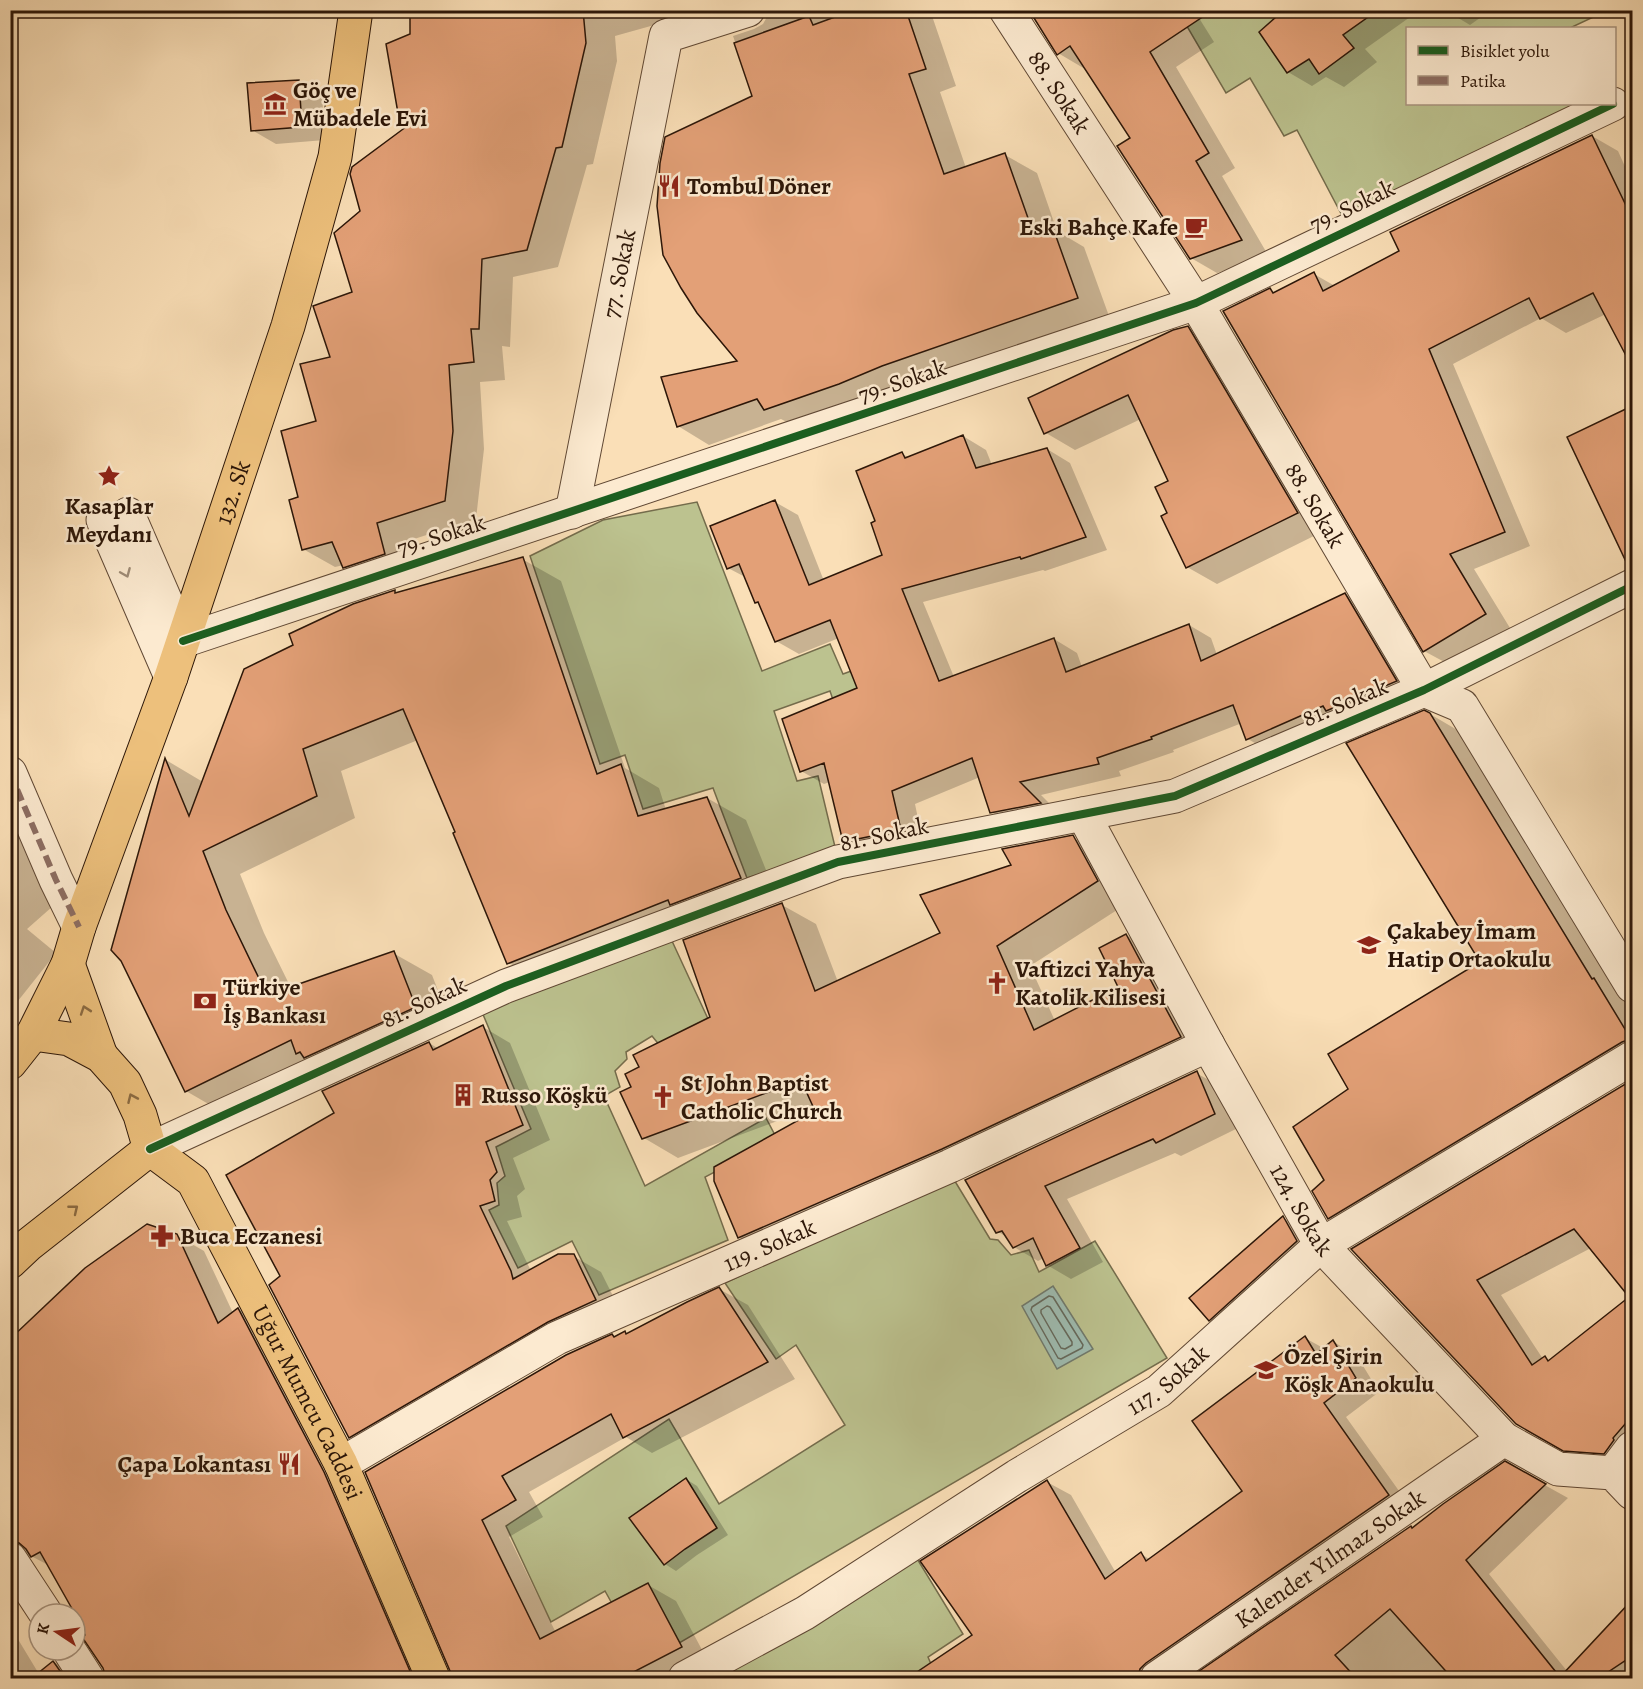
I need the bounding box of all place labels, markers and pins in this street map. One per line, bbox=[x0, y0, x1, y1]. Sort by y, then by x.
place label: Göç ve Mübadele Evi bbox=[293, 74, 427, 134]
museum icon: Göç ve Mübadele Evi bbox=[262, 91, 288, 117]
place label: Tombul Döner bbox=[687, 170, 831, 202]
restaurant icon: Tombul Döner bbox=[656, 173, 682, 199]
place label: Eski Bahçe Kafe bbox=[1019, 211, 1178, 243]
cafe icon: Eski Bahçe Kafe bbox=[1183, 214, 1209, 240]
place icon: Kasaplar Meydanı bbox=[96, 463, 122, 489]
place label: Kasaplar Meydanı bbox=[64, 490, 154, 550]
place label: Çakabey İmam Hatip Ortaokulu bbox=[1387, 915, 1552, 975]
school or university icon: Çakabey İmam Hatip Ortaokulu bbox=[1356, 932, 1382, 958]
place label: Vaftizci Yahya Katolik Kilisesi bbox=[1014, 953, 1166, 1013]
church icon: Vaftizci Yahya Katolik Kilisesi bbox=[984, 970, 1010, 996]
place label: Türkiye İş Bankası bbox=[223, 971, 326, 1031]
bank icon: Türkiye İş Bankası bbox=[192, 988, 218, 1014]
place label: St John Baptist Catholic Church bbox=[681, 1067, 843, 1127]
place label: Russo Köşkü bbox=[481, 1079, 608, 1111]
building icon: Russo Köşkü bbox=[450, 1082, 476, 1108]
church icon: St John Baptist Catholic Church bbox=[650, 1084, 676, 1110]
place label: Buca Eczanesi bbox=[180, 1220, 322, 1252]
pharmacy icon: Buca Eczanesi bbox=[149, 1223, 175, 1249]
place label: Özel Şirin Köşk Anaokulu bbox=[1284, 1340, 1435, 1400]
school or university icon: Özel Şirin Köşk Anaokulu bbox=[1253, 1357, 1279, 1383]
place label: Çapa Lokantası bbox=[117, 1448, 271, 1480]
restaurant icon: Çapa Lokantası bbox=[276, 1451, 302, 1477]

